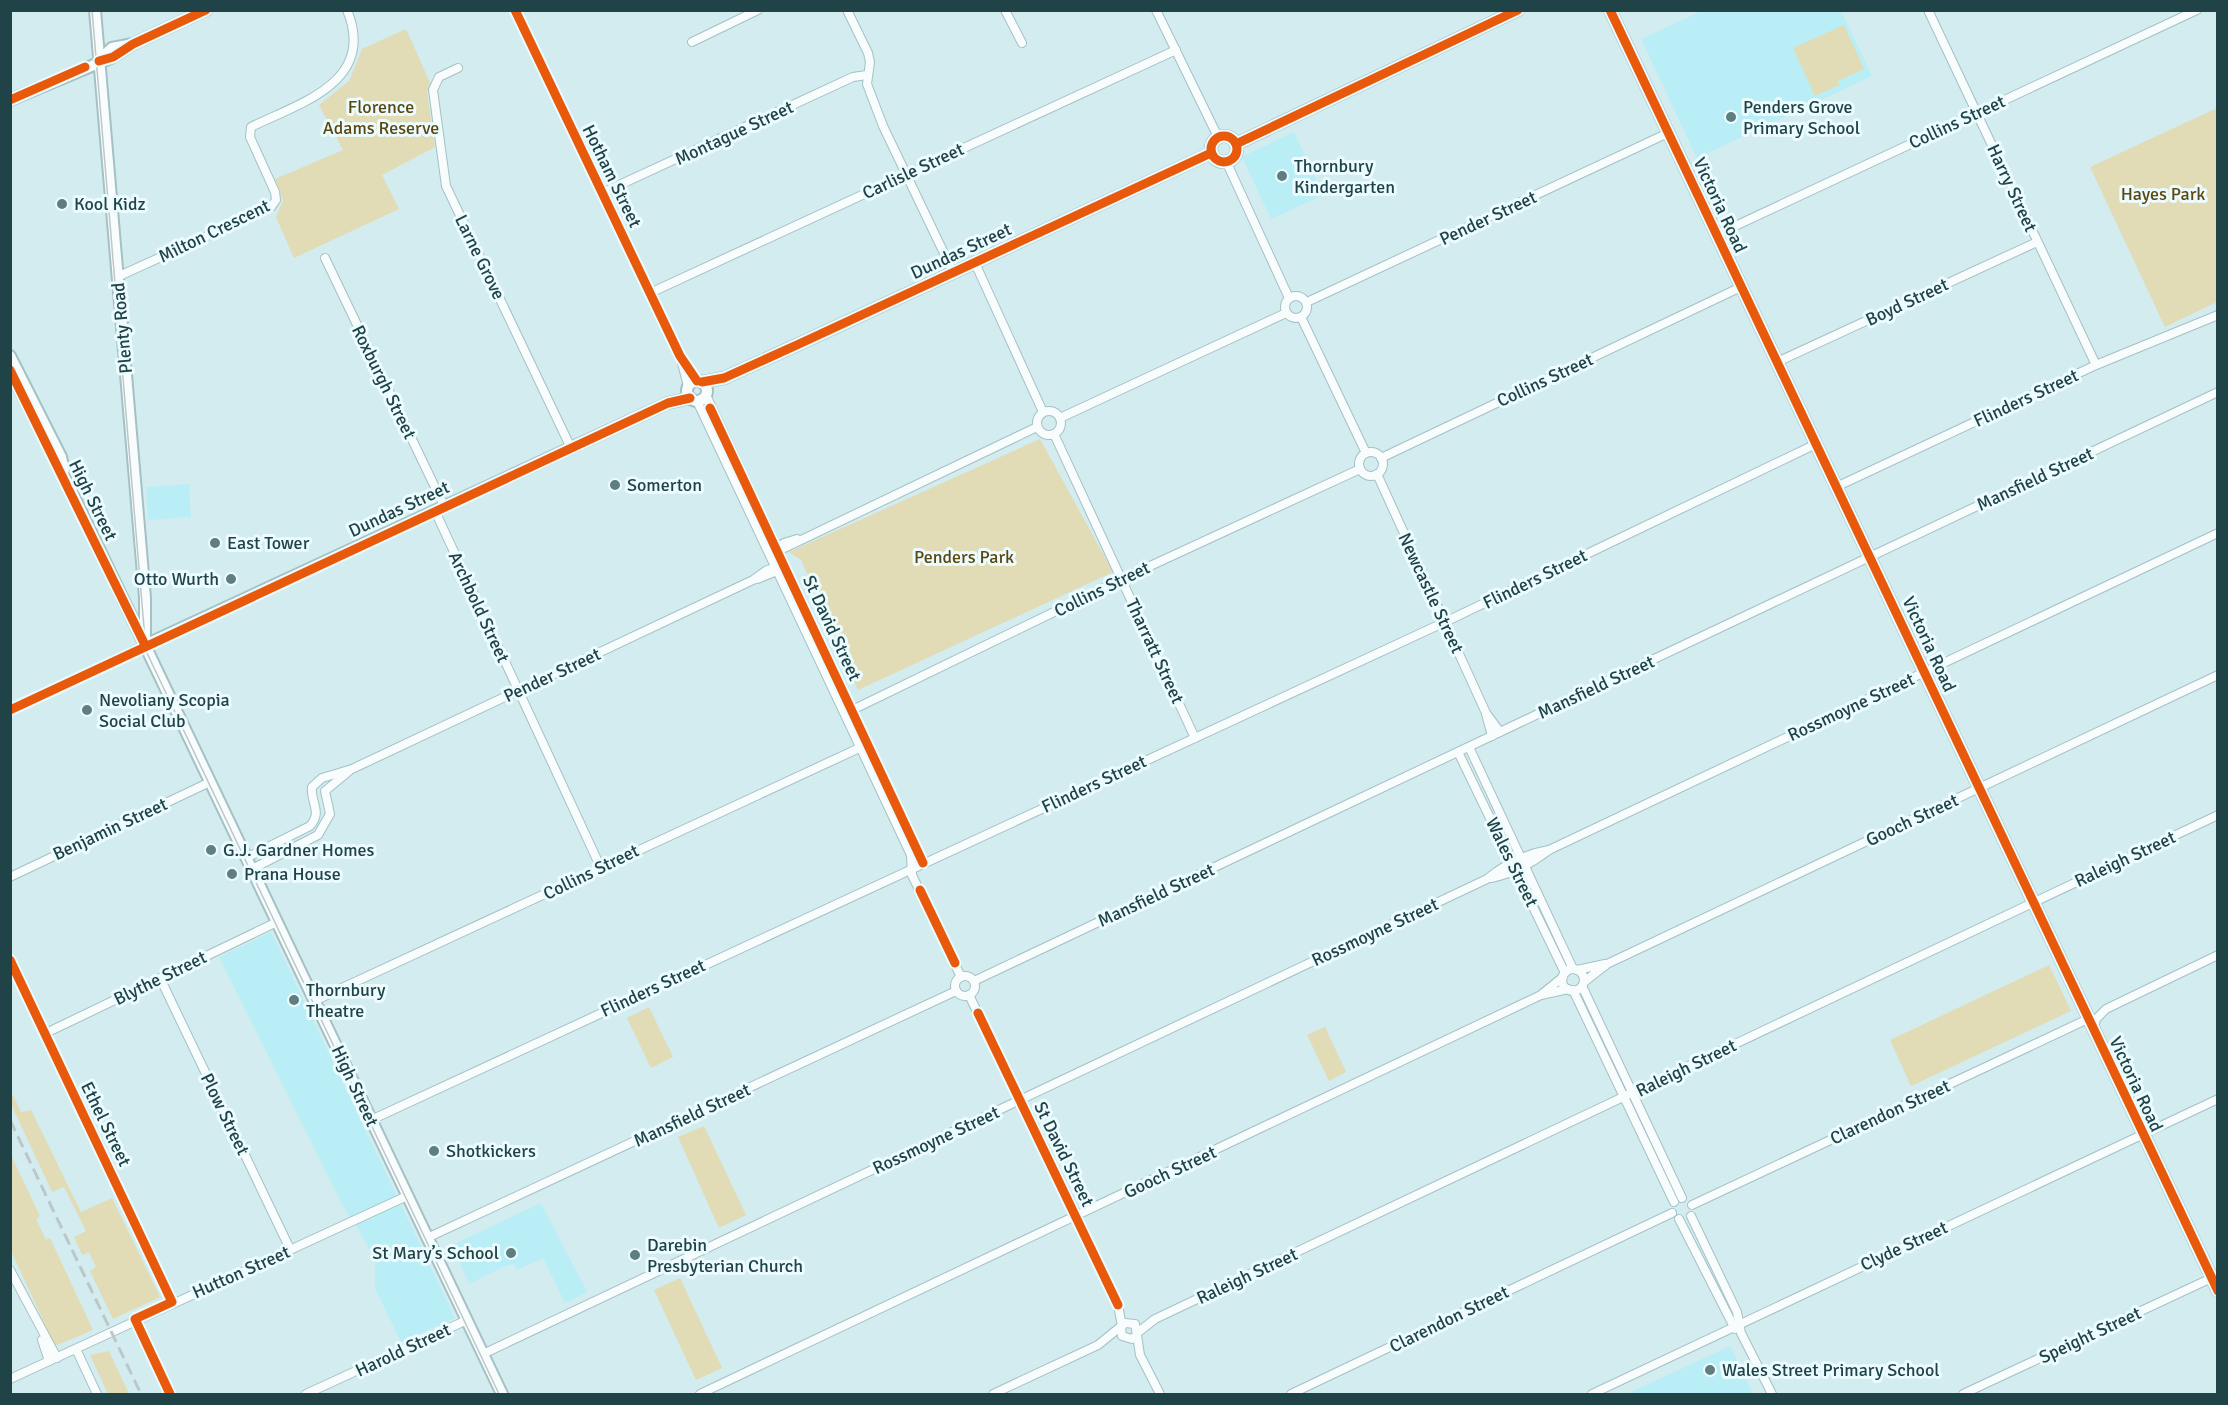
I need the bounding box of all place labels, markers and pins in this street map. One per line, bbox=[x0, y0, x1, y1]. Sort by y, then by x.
place label: Penders Grove Primary School bbox=[1743, 96, 1860, 139]
marker: Penders Grove Primary School bbox=[1724, 110, 1738, 124]
place label: Thornbury Kindergarten bbox=[1294, 155, 1395, 198]
marker: Thornbury Kindergarten bbox=[1275, 169, 1289, 183]
place label: Kool Kidz bbox=[74, 193, 146, 215]
marker: Kool Kidz bbox=[55, 197, 69, 211]
place label: Somerton bbox=[627, 474, 702, 496]
marker: Somerton bbox=[608, 478, 622, 492]
place label: East Tower bbox=[227, 532, 310, 554]
marker: East Tower bbox=[208, 536, 222, 550]
place label: Otto Wurth bbox=[134, 568, 219, 590]
marker: Otto Wurth bbox=[224, 572, 238, 586]
place label: Nevoliany Scopia Social Club bbox=[99, 689, 230, 732]
marker: Nevoliany Scopia Social Club bbox=[80, 703, 94, 717]
place label: G.J. Gardner Homes bbox=[223, 839, 375, 861]
marker: G.J. Gardner Homes bbox=[204, 843, 218, 857]
place label: Prana House bbox=[244, 863, 341, 885]
marker: Prana House bbox=[225, 867, 239, 881]
place label: Thornbury Theatre bbox=[306, 979, 386, 1022]
marker: Thornbury Theatre bbox=[287, 993, 301, 1007]
place label: Shotkickers bbox=[446, 1140, 536, 1162]
marker: Shotkickers bbox=[427, 1144, 441, 1158]
place label: Darebin Presbyterian Church bbox=[647, 1234, 803, 1277]
place label: St Mary’s School bbox=[372, 1242, 499, 1264]
marker: St Mary’s School bbox=[504, 1246, 518, 1260]
marker: Darebin Presbyterian Church bbox=[628, 1248, 642, 1262]
place label: Wales Street Primary School bbox=[1722, 1359, 1940, 1381]
marker: Wales Street Primary School bbox=[1703, 1363, 1717, 1377]

